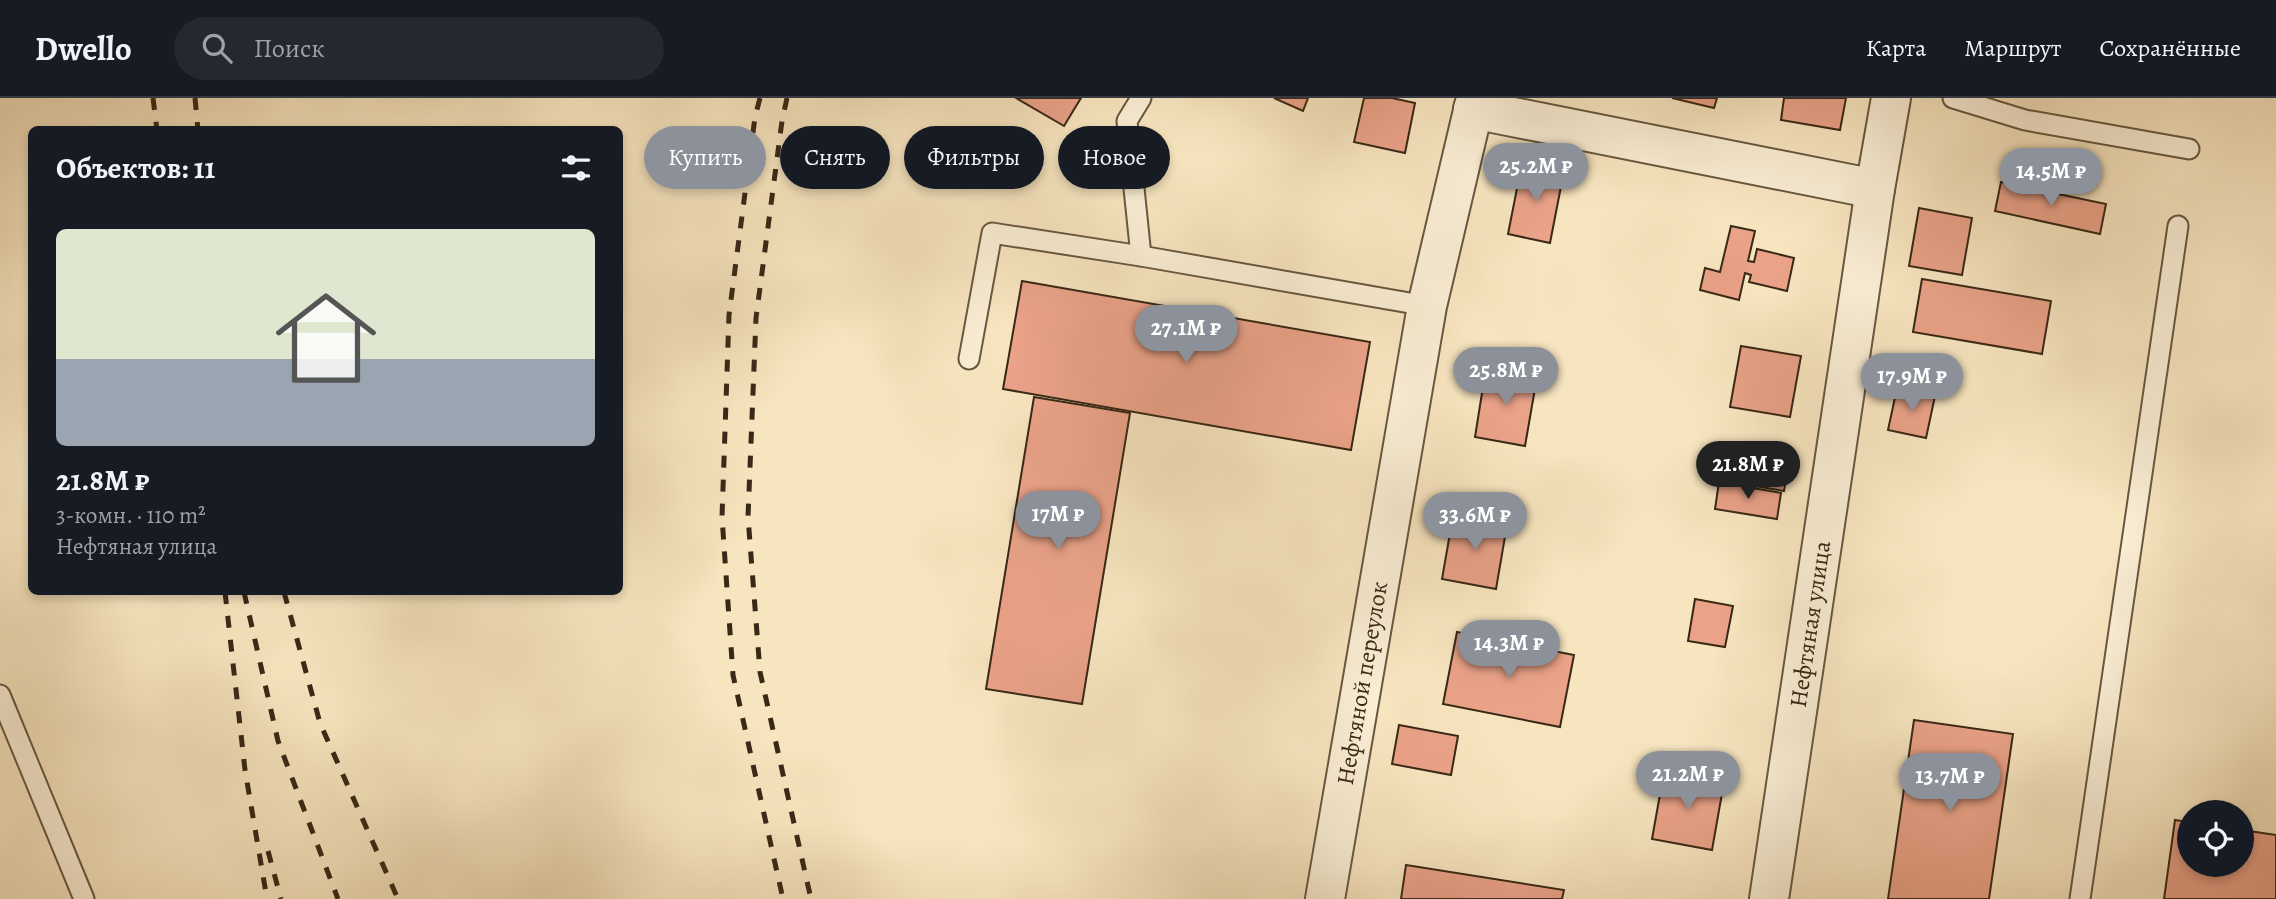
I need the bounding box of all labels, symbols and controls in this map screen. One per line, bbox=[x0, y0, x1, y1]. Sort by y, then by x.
search box bbox=[174, 17, 664, 80]
text: Dwello bbox=[35, 26, 132, 71]
icon: search bbox=[198, 29, 236, 67]
text: Поиск bbox=[254, 31, 325, 66]
text: Карта bbox=[1866, 32, 1926, 64]
text: Маршрут bbox=[1964, 32, 2062, 64]
text: Сохранённые bbox=[2100, 32, 2241, 64]
chip: Купить bbox=[644, 126, 766, 189]
chip: Снять bbox=[780, 126, 890, 189]
chip: Фильтры bbox=[904, 126, 1044, 189]
chip: Новое bbox=[1058, 126, 1170, 189]
pin: 25.2M ₽ bbox=[1471, 144, 1601, 203]
text: Объектов: 11 bbox=[56, 148, 215, 188]
pin: 14.5M ₽ bbox=[1986, 148, 2116, 208]
icon: filters bbox=[557, 149, 595, 187]
text: 25.2M ₽ bbox=[1499, 150, 1573, 181]
text: 14.5M ₽ bbox=[2016, 155, 2086, 186]
icon: home bbox=[263, 275, 389, 401]
pin: 27.1M ₽ bbox=[1121, 306, 1251, 365]
text: 27.1M ₽ bbox=[1151, 312, 1221, 343]
pin: 25.8M ₽ bbox=[1441, 348, 1571, 407]
text: 25.8M ₽ bbox=[1469, 354, 1543, 385]
pin: 17.9M ₽ bbox=[1847, 354, 1977, 413]
text: 17.9M ₽ bbox=[1877, 360, 1947, 391]
pin: 21.8M ₽ bbox=[1683, 442, 1813, 501]
text: 21.8M ₽ bbox=[1712, 448, 1784, 479]
text: 21.8M ₽ bbox=[56, 460, 150, 500]
pin: 17M ₽ bbox=[1009, 491, 1107, 551]
pin: 33.6M ₽ bbox=[1410, 492, 1540, 552]
text: 17M ₽ bbox=[1031, 498, 1085, 529]
text: 33.6M ₽ bbox=[1439, 499, 1511, 530]
text: 3-комн. · 110 m² bbox=[56, 500, 206, 531]
text: Нефтяная улица bbox=[56, 531, 217, 562]
street label: Нефтяная улица bbox=[1782, 539, 1838, 710]
street label: Нефтяной переулок bbox=[1329, 579, 1395, 787]
pin: 14.3M ₽ bbox=[1444, 620, 1574, 680]
text: 14.3M ₽ bbox=[1474, 627, 1544, 658]
pin: 21.2M ₽ bbox=[1623, 752, 1753, 811]
pin: 13.7M ₽ bbox=[1885, 754, 2015, 813]
text: 21.2M ₽ bbox=[1652, 758, 1724, 789]
text: 13.7M ₽ bbox=[1915, 760, 1985, 791]
map controls bbox=[2177, 800, 2254, 877]
button: locate bbox=[2177, 800, 2254, 877]

